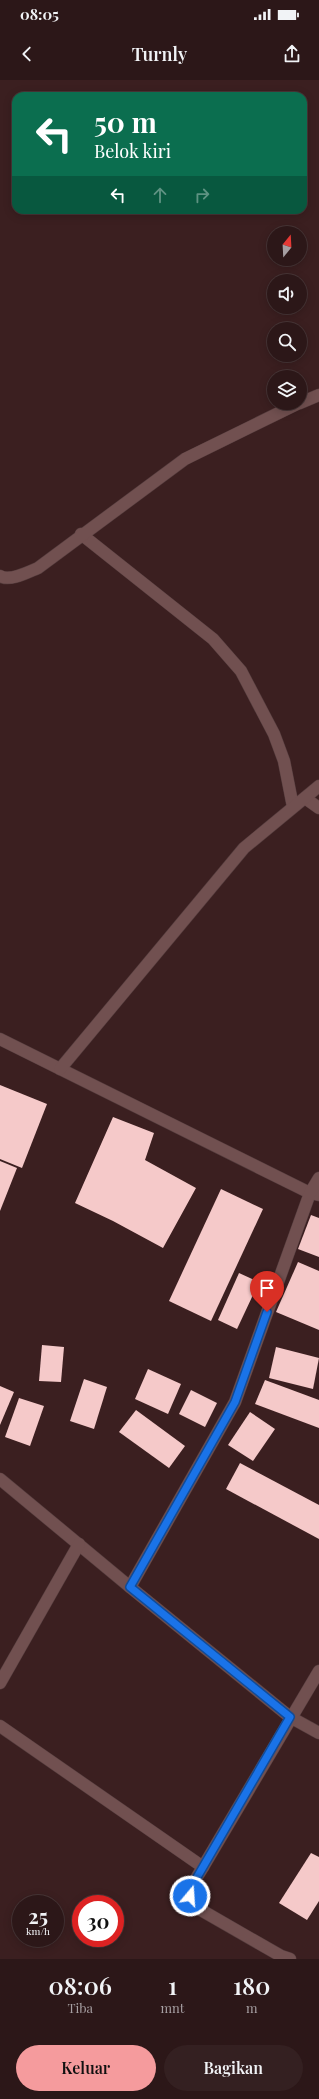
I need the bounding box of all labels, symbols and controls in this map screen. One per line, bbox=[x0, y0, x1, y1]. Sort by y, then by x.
text: 08:05 bbox=[20, 4, 59, 24]
text: Turnly bbox=[132, 42, 187, 66]
icon: back bbox=[16, 43, 38, 65]
icon: share bbox=[281, 43, 303, 65]
text: 50 m bbox=[94, 103, 157, 140]
icon: left bbox=[28, 108, 80, 160]
text: Belok kiri bbox=[94, 139, 171, 163]
icon: left bbox=[107, 184, 129, 206]
icon: ahead bbox=[149, 184, 171, 206]
icon: right bbox=[191, 184, 213, 206]
north arrow bbox=[267, 226, 307, 266]
map controls bbox=[267, 226, 307, 410]
button: sound bbox=[267, 274, 307, 314]
button: search bbox=[267, 322, 307, 362]
button: layers bbox=[267, 370, 307, 410]
pin bbox=[250, 1271, 284, 1312]
icon: arrive bbox=[256, 1277, 278, 1299]
position arrow bbox=[169, 1875, 211, 1917]
speed limit sign: 30 bbox=[72, 1895, 124, 1947]
text: 25 bbox=[28, 1902, 48, 1929]
text: km/h bbox=[26, 1924, 50, 1938]
text: 08:06 bbox=[49, 1969, 112, 2001]
text: 1 bbox=[168, 1969, 177, 2001]
text: 180 bbox=[233, 1969, 270, 2001]
text: Tiba bbox=[67, 1999, 93, 2016]
text: mnt bbox=[160, 1999, 184, 2016]
text: m bbox=[246, 1999, 257, 2016]
button: Keluar bbox=[16, 2045, 156, 2091]
button: Bagikan bbox=[164, 2045, 303, 2091]

